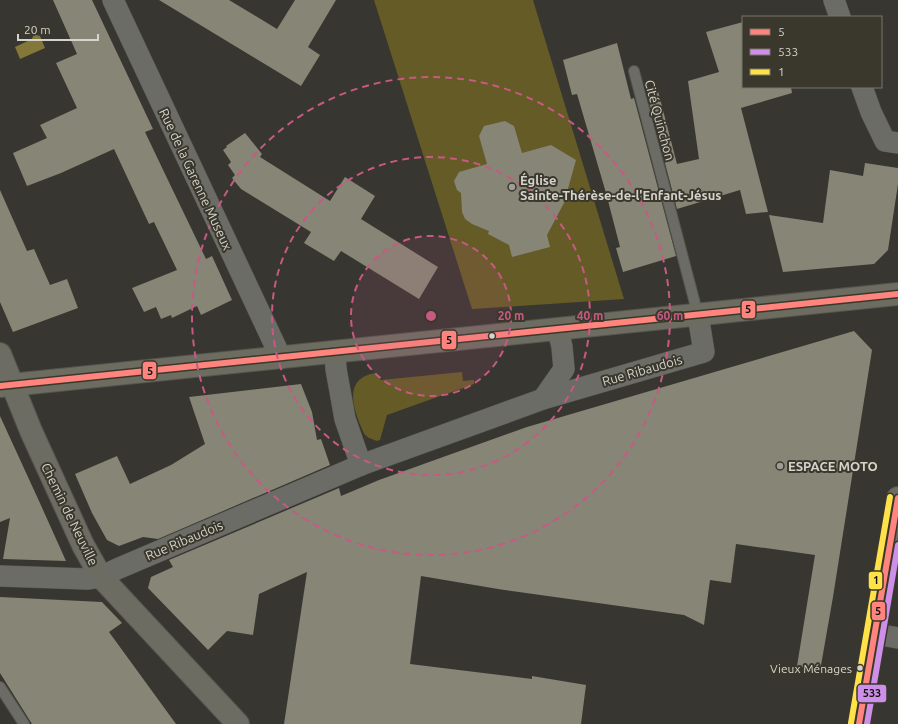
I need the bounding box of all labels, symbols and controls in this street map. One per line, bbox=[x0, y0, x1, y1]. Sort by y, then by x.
scale bar bbox=[18, 16, 98, 42]
legend bbox=[742, 16, 882, 88]
text: 20 m bbox=[24, 23, 51, 36]
text: 5 bbox=[778, 25, 785, 38]
text: 533 bbox=[778, 45, 798, 58]
text: 1 bbox=[778, 65, 785, 78]
street label: Cité Quinchon bbox=[642, 78, 677, 162]
street label: Rue de la Garenne Museux bbox=[157, 106, 235, 252]
place label: Église Sainte-Thérèse-de-l'Enfant-Jésus bbox=[520, 172, 721, 202]
marker: Église Sainte-Thérèse-de-l'Enfant-Jésus bbox=[507, 182, 517, 192]
line badge: 5 bbox=[741, 300, 756, 319]
text: 5 bbox=[745, 303, 751, 315]
centre of rings bbox=[424, 309, 438, 323]
text: 20 m bbox=[498, 309, 524, 322]
text: 40 m bbox=[577, 309, 603, 322]
text: 60 m bbox=[657, 309, 683, 322]
line badge: 5 bbox=[441, 330, 457, 350]
unlabelled marker bbox=[487, 331, 497, 341]
text: 5 bbox=[446, 334, 452, 346]
street label: Rue Ribaudois bbox=[600, 352, 684, 388]
line badge: 5 bbox=[142, 361, 157, 380]
text: 5 bbox=[147, 365, 153, 377]
place label: ESPACE MOTO bbox=[788, 459, 878, 473]
street label: Chemin de Neuville bbox=[39, 460, 101, 568]
marker: ESPACE MOTO bbox=[775, 461, 785, 471]
street label: Rue Ribaudois bbox=[143, 517, 225, 563]
line badge: 1 bbox=[868, 571, 883, 590]
text: 1 bbox=[873, 574, 879, 586]
line badge: 5 bbox=[871, 601, 886, 621]
text: 5 bbox=[875, 605, 881, 617]
place label: Vieux Ménages bbox=[770, 662, 852, 675]
marker: Vieux Ménages bbox=[855, 663, 865, 673]
line badge: 533 bbox=[857, 684, 887, 703]
text: 533 bbox=[863, 687, 881, 699]

